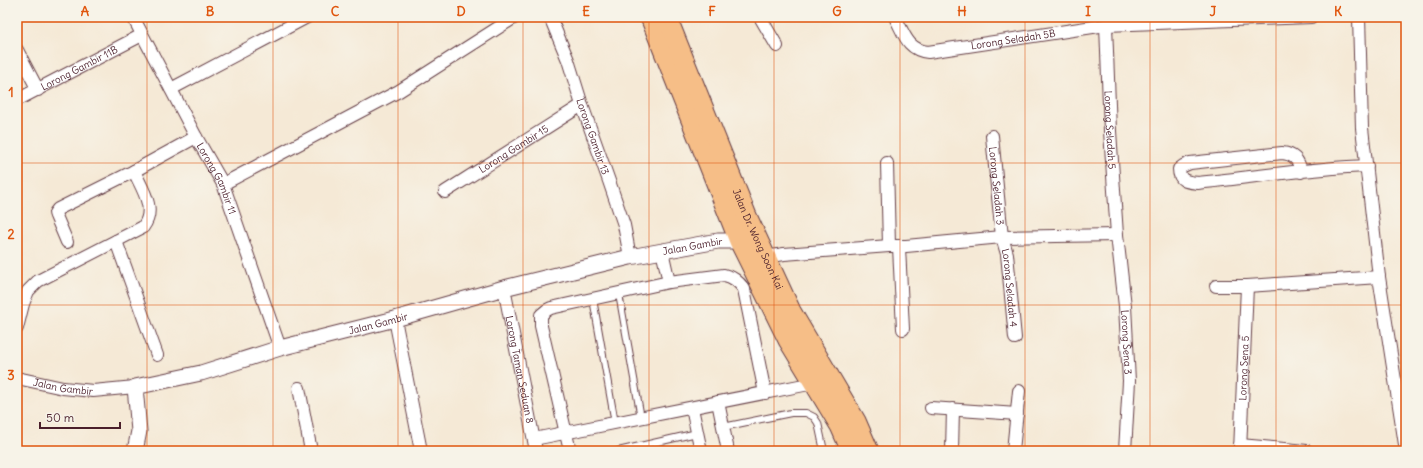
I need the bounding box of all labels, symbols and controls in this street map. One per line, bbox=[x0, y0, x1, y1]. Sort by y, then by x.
text: A bbox=[81, 3, 90, 20]
text: B bbox=[206, 3, 215, 20]
text: C bbox=[331, 3, 340, 20]
text: D bbox=[456, 3, 466, 20]
text: E bbox=[582, 3, 590, 20]
text: F bbox=[708, 3, 716, 20]
text: G bbox=[832, 3, 842, 20]
text: H bbox=[957, 3, 967, 20]
text: I bbox=[1085, 3, 1091, 20]
text: J bbox=[1210, 3, 1217, 20]
text: K bbox=[1334, 3, 1343, 20]
street label: Lorong Seladah 5B bbox=[970, 26, 1057, 52]
street label: Lorong Gambir 11B bbox=[38, 42, 120, 93]
text: 1 bbox=[8, 84, 14, 101]
street label: Lorong Seladah 5 bbox=[1102, 90, 1119, 170]
street label: Lorong Gambir 13 bbox=[574, 97, 613, 177]
street label: Lorong Gambir 15 bbox=[476, 121, 551, 176]
street label: Lorong Gambir 11 bbox=[194, 140, 239, 216]
street label: Lorong Seladah 3 bbox=[987, 146, 1007, 226]
street label: Jalan Dr. Wong Soon Kai bbox=[730, 187, 787, 291]
text: 2 bbox=[7, 226, 15, 243]
street label: Jalan Gambir bbox=[661, 235, 722, 257]
street label: Lorong Seladah 4 bbox=[999, 247, 1020, 328]
street label: Jalan Gambir bbox=[347, 309, 409, 337]
street label: Lorong Sena 3 bbox=[1119, 309, 1135, 375]
street label: Lorong Taman Seduan 8 bbox=[503, 314, 537, 425]
street label: Lorong Sena 5 bbox=[1236, 335, 1251, 401]
text: 3 bbox=[7, 367, 15, 384]
street label: Jalan Gambir bbox=[32, 375, 94, 397]
scale bar bbox=[40, 404, 120, 430]
text: 50 m bbox=[46, 410, 75, 425]

